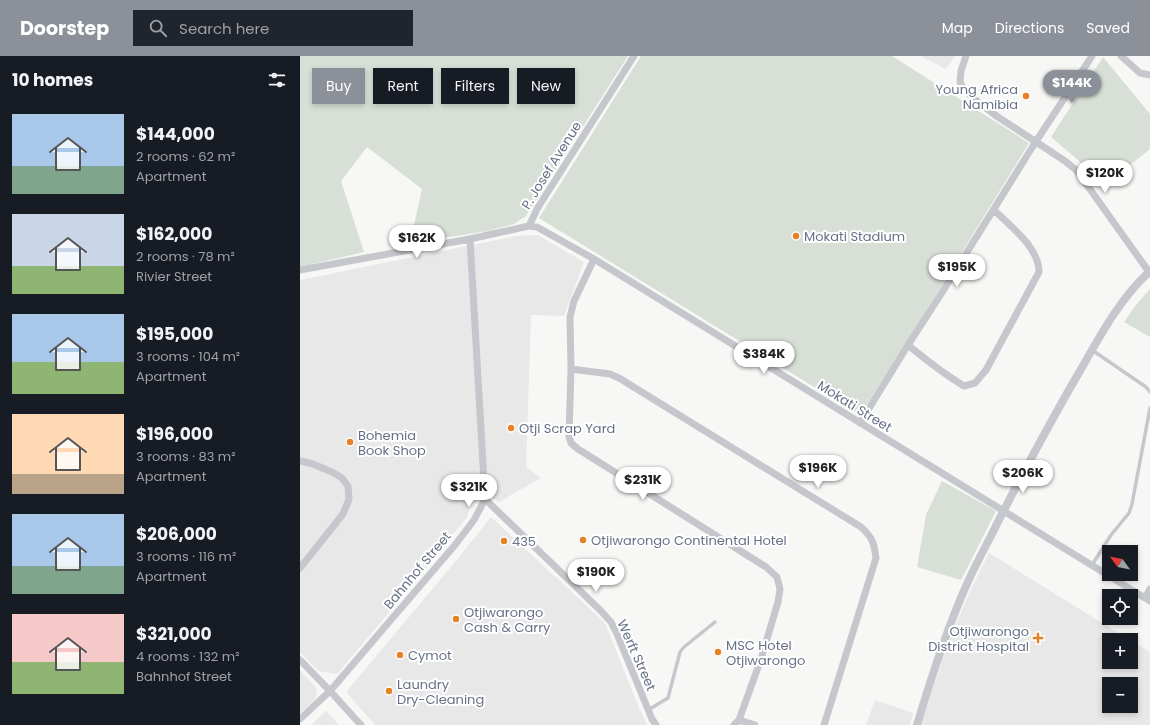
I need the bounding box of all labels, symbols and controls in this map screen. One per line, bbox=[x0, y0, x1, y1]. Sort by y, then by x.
search box bbox=[133, 10, 413, 46]
text: Doorstep bbox=[20, 15, 109, 42]
icon: search bbox=[147, 17, 169, 39]
text: Search here bbox=[179, 18, 269, 39]
text: Map bbox=[942, 18, 973, 38]
text: Directions bbox=[995, 18, 1064, 38]
text: Saved bbox=[1086, 18, 1130, 38]
text: 10 homes bbox=[12, 68, 93, 92]
chip: Buy bbox=[312, 68, 365, 104]
chip: Rent bbox=[373, 68, 433, 104]
chip: Filters bbox=[441, 68, 509, 104]
chip: New bbox=[517, 68, 575, 104]
icon: filters bbox=[266, 69, 288, 91]
pin: $144K bbox=[1044, 70, 1100, 104]
text: $144K bbox=[1052, 73, 1092, 92]
place label: Young Africa Namibia bbox=[935, 80, 1018, 114]
marker: Young Africa Namibia bbox=[1021, 91, 1031, 101]
street label: P. Josef Avenue bbox=[517, 118, 586, 213]
text: $144,000 bbox=[136, 122, 215, 146]
icon: home bbox=[44, 130, 92, 178]
text: 2 rooms · 62 m² bbox=[136, 147, 235, 166]
pin: $120K bbox=[1077, 160, 1133, 194]
text: $120K bbox=[1086, 163, 1124, 182]
text: Apartment bbox=[136, 167, 206, 186]
text: $162,000 bbox=[136, 222, 212, 246]
pin: $162K bbox=[389, 225, 445, 259]
place label: Mokati Stadium bbox=[804, 227, 905, 246]
text: $162K bbox=[398, 228, 436, 247]
icon: home bbox=[44, 230, 92, 278]
marker: Mokati Stadium bbox=[791, 231, 801, 241]
text: 2 rooms · 78 m² bbox=[136, 247, 235, 266]
pin: $195K bbox=[929, 254, 985, 288]
text: $195K bbox=[938, 257, 976, 276]
text: Rivier Street bbox=[136, 267, 212, 286]
text: $195,000 bbox=[136, 322, 213, 346]
icon: home bbox=[44, 330, 92, 378]
pin: $384K bbox=[736, 341, 792, 375]
text: $384K bbox=[743, 344, 785, 363]
text: 3 rooms · 104 m² bbox=[136, 347, 240, 366]
text: Apartment bbox=[136, 367, 206, 386]
street label: Mokati Street bbox=[814, 376, 896, 437]
place label: Otji Scrap Yard bbox=[519, 419, 615, 438]
text: $196,000 bbox=[136, 422, 213, 446]
marker: Otji Scrap Yard bbox=[506, 423, 516, 433]
place label: Bohemia Book Shop bbox=[358, 426, 426, 460]
icon: home bbox=[44, 430, 92, 478]
marker: Bohemia Book Shop bbox=[345, 437, 355, 447]
text: 3 rooms · 83 m² bbox=[136, 447, 236, 466]
pin: $196K bbox=[790, 455, 846, 489]
text: $196K bbox=[799, 458, 837, 477]
pin: $206K bbox=[995, 460, 1051, 494]
text: $206K bbox=[1002, 463, 1044, 482]
text: Apartment bbox=[136, 467, 206, 486]
pin: $231K bbox=[615, 467, 671, 501]
text: $231K bbox=[624, 470, 662, 489]
pin: $321K bbox=[441, 474, 497, 508]
text: $321K bbox=[450, 477, 488, 496]
text: $206,000 bbox=[136, 522, 217, 546]
street label: Bahnhof Street bbox=[379, 527, 456, 613]
icon: home bbox=[44, 530, 92, 578]
place label: Otjiwarongo Continental Hotel bbox=[591, 531, 787, 550]
place label: 435 bbox=[512, 532, 536, 551]
marker: Otjiwarongo Continental Hotel bbox=[578, 535, 588, 545]
marker: 435 bbox=[499, 536, 509, 546]
north arrow bbox=[1102, 545, 1138, 581]
map controls bbox=[1102, 545, 1138, 713]
text: 3 rooms · 116 m² bbox=[136, 547, 236, 566]
pin: $190K bbox=[568, 559, 624, 593]
text: $190K bbox=[577, 562, 615, 581]
text: Apartment bbox=[136, 567, 206, 586]
button: locate bbox=[1102, 589, 1138, 625]
place label: Otjiwarongo Cash & Carry bbox=[464, 603, 551, 637]
marker: Otjiwarongo Cash & Carry bbox=[451, 614, 461, 624]
street label: Werft Street bbox=[612, 617, 661, 694]
text: $321,000 bbox=[136, 622, 212, 646]
place label: Otjiwarongo District Hospital bbox=[928, 622, 1029, 656]
icon: home bbox=[44, 630, 92, 678]
marker: Otjiwarongo District Hospital bbox=[1032, 632, 1044, 644]
button: + bbox=[1102, 633, 1138, 669]
place label: MSC Hotel Otjiwarongo bbox=[726, 636, 805, 670]
place label: Cymot bbox=[408, 646, 452, 665]
text: 4 rooms · 132 m² bbox=[136, 647, 239, 666]
marker: MSC Hotel Otjiwarongo bbox=[713, 647, 723, 657]
marker: Cymot bbox=[395, 650, 405, 660]
text: Bahnhof Street bbox=[136, 667, 232, 686]
place label: Laundry Dry-Cleaning bbox=[397, 675, 484, 709]
button: − bbox=[1102, 677, 1138, 713]
marker: Laundry Dry-Cleaning bbox=[384, 686, 394, 696]

